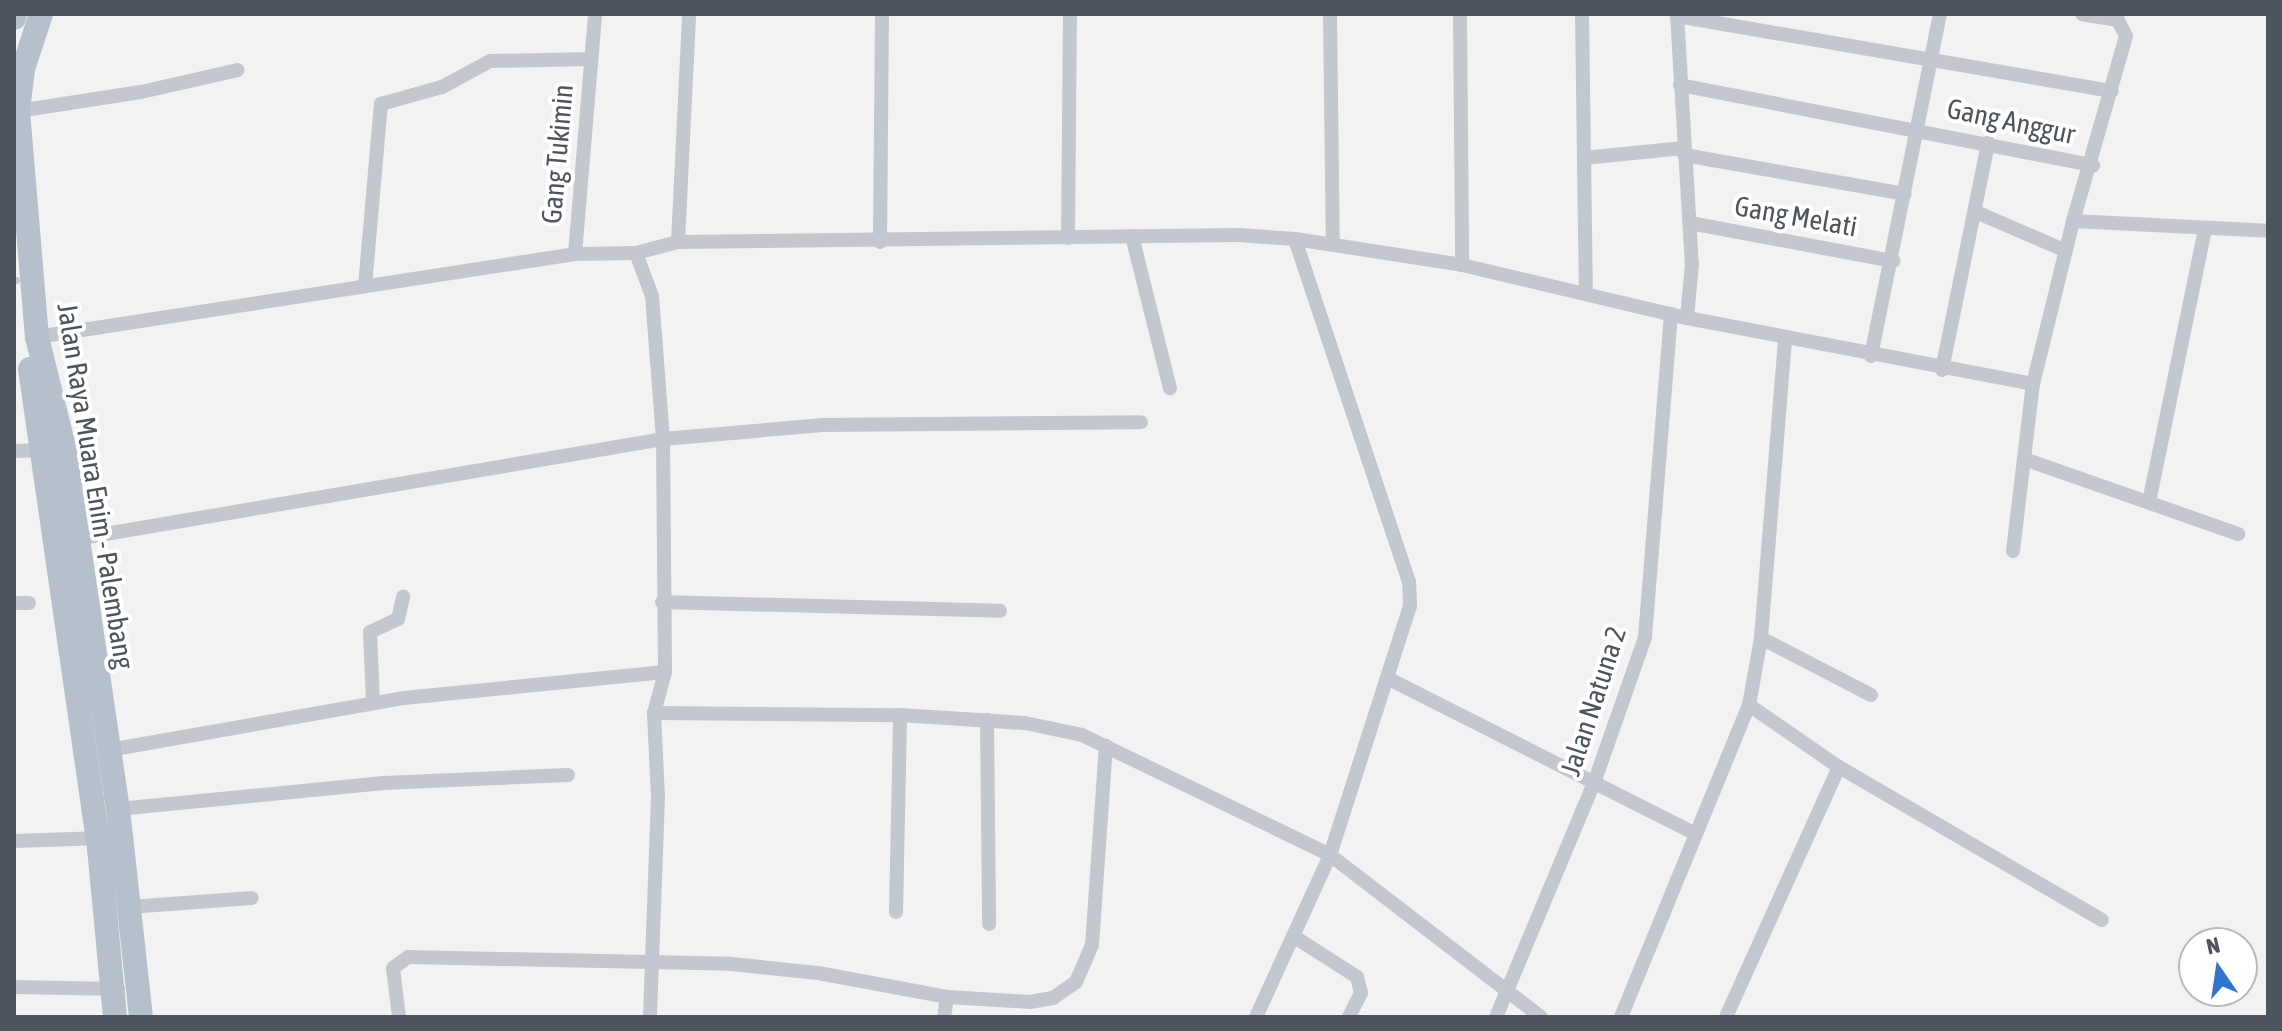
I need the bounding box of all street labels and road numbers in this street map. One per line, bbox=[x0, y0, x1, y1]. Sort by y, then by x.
street label: Gang Tukimin bbox=[534, 83, 580, 225]
street label: Gang Anggur bbox=[1944, 91, 2078, 151]
street label: Gang Melati bbox=[1732, 189, 1860, 243]
street label: Jalan Raya Muara Enim - Palembang bbox=[50, 301, 142, 671]
street label: Jalan Natuna 2 bbox=[1553, 622, 1633, 780]

